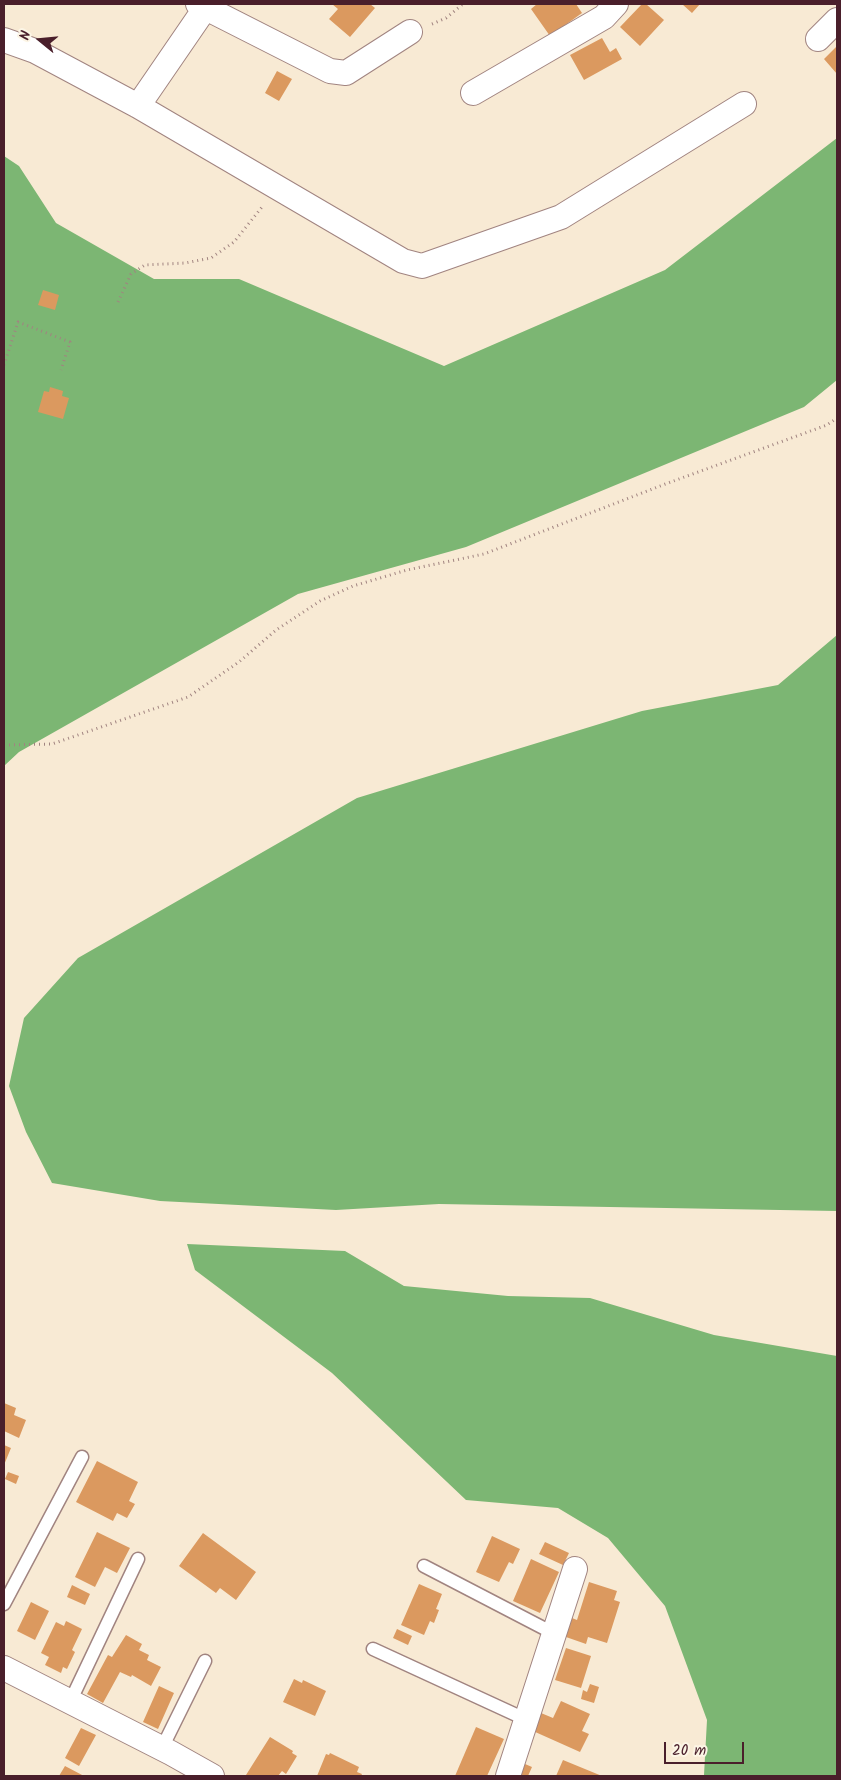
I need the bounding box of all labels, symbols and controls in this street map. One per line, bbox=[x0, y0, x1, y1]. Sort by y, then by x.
north arrow bbox=[15, 15, 65, 65]
text: N bbox=[14, 28, 37, 43]
scale bar bbox=[666, 1732, 746, 1764]
text: 20 m bbox=[672, 1739, 706, 1763]

